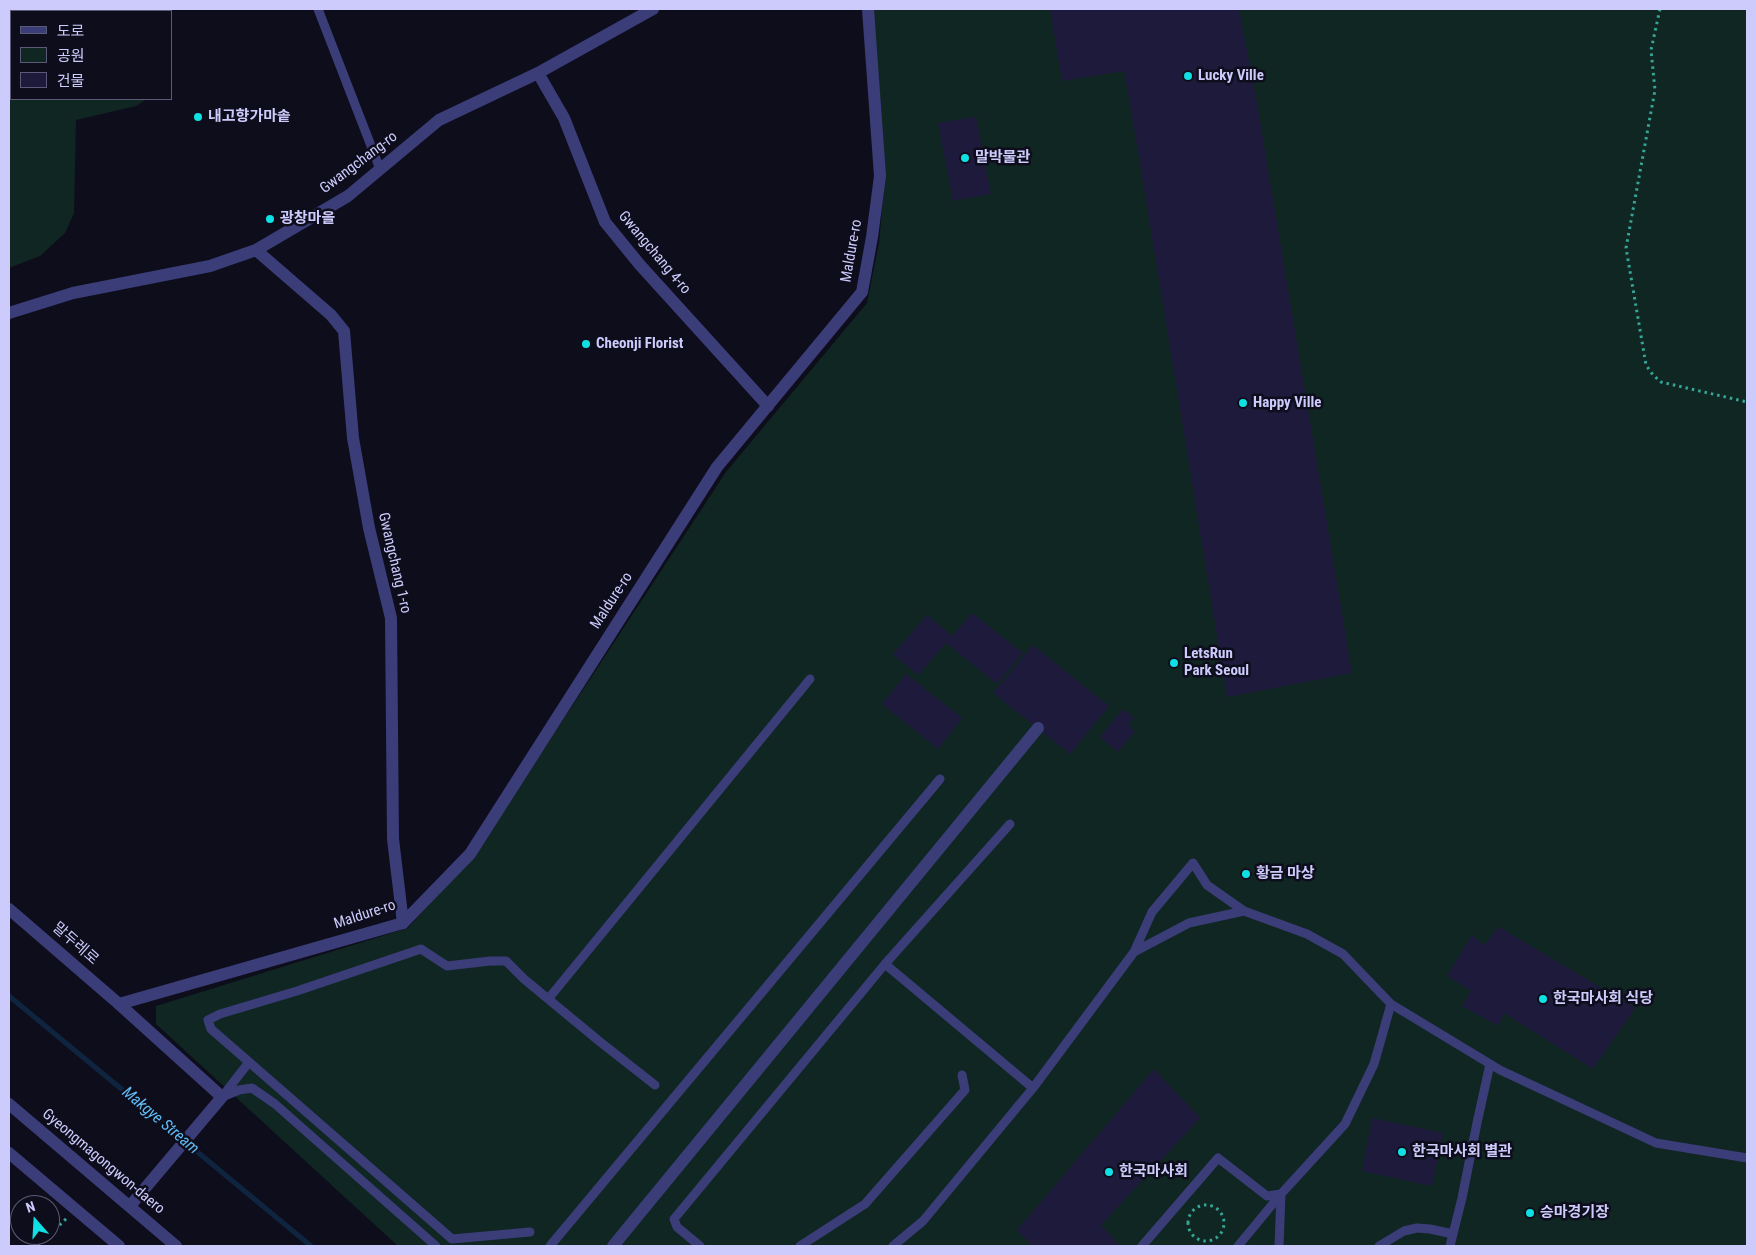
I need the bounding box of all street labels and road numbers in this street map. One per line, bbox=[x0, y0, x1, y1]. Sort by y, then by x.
street label: Gwangchang-ro bbox=[317, 128, 401, 198]
street label: Gwangchang 4-ro bbox=[614, 208, 694, 298]
street label: Maldure-ro bbox=[838, 218, 866, 284]
street label: Gwangchang 1-ro bbox=[374, 511, 414, 615]
street label: Maldure-ro bbox=[587, 569, 637, 633]
street label: Maldure-ro bbox=[332, 897, 398, 933]
street label: 말두레로 bbox=[48, 919, 102, 969]
street label: Gyeongmagongwon-daero bbox=[38, 1106, 168, 1218]

